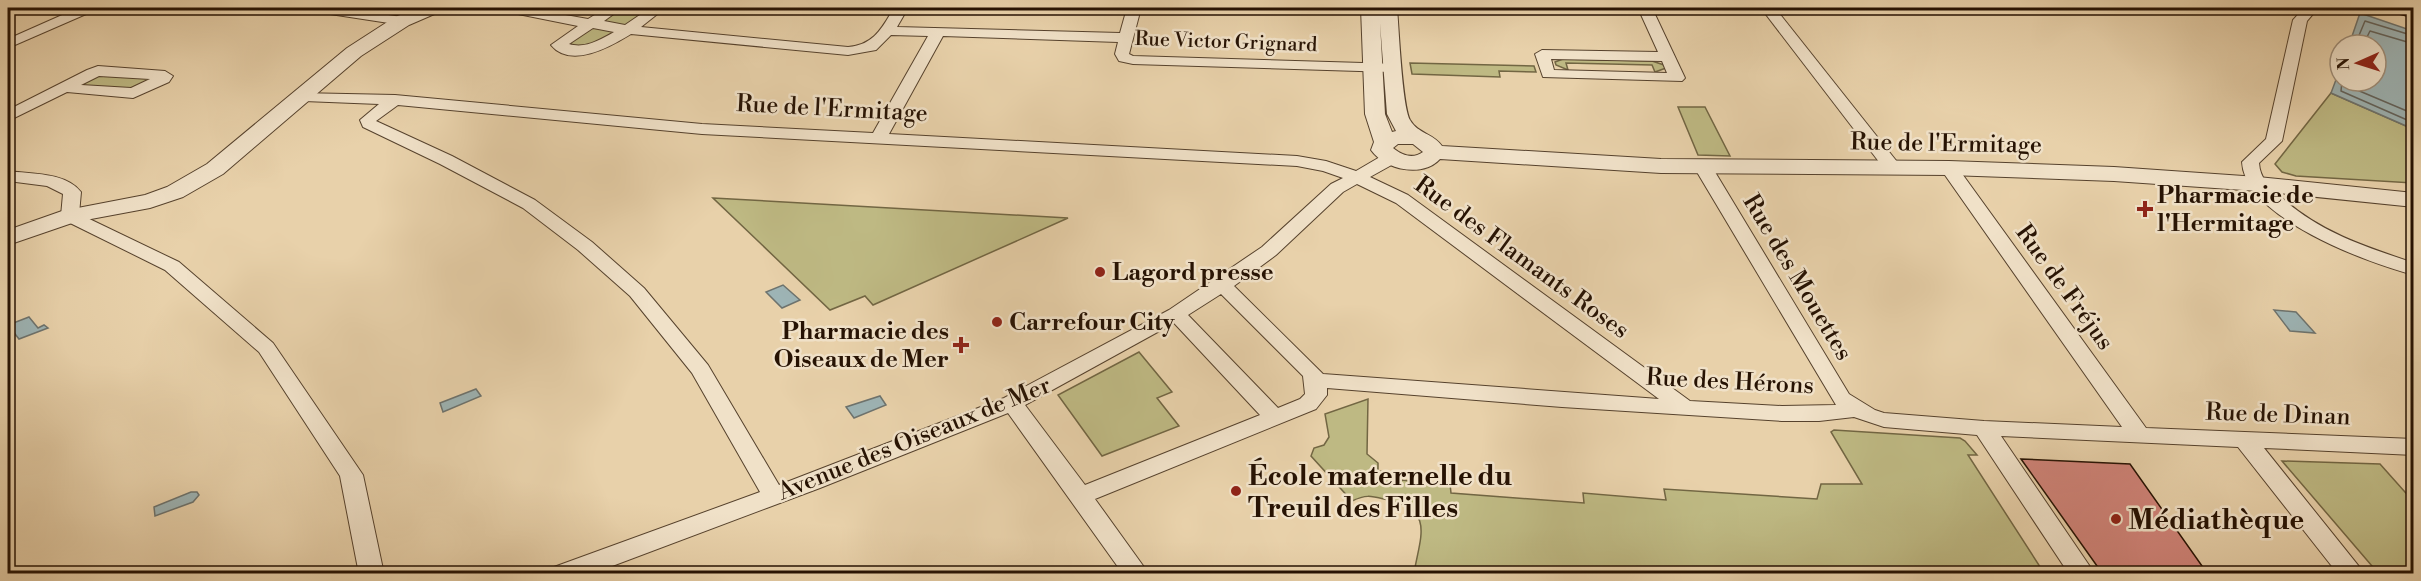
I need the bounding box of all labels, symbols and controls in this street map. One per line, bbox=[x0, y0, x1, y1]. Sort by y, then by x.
street label: Rue Victor Grignard bbox=[1134, 27, 1318, 58]
north arrow bbox=[2328, 33, 2388, 93]
text: N bbox=[2334, 57, 2354, 71]
street label: Rue de l'Ermitage bbox=[735, 89, 929, 129]
street label: Rue de l'Ermitage bbox=[1850, 127, 2042, 161]
street label: Rue des Flamants Roses bbox=[1408, 170, 1635, 346]
place label: Pharmacie de l'Hermitage bbox=[2157, 181, 2314, 239]
street label: Rue des Mouettes bbox=[1736, 189, 1859, 366]
marker: Pharmacie de l'Hermitage bbox=[2138, 202, 2152, 216]
street label: Rue de Fréjus bbox=[2009, 219, 2120, 356]
place label: Lagord presse bbox=[1112, 258, 1274, 288]
marker: Lagord presse bbox=[1093, 265, 1107, 279]
place label: Carrefour City bbox=[1009, 308, 1176, 338]
marker: Carrefour City bbox=[990, 315, 1004, 329]
place label: Pharmacie des Oiseaux de Mer bbox=[774, 317, 949, 375]
marker: Pharmacie des Oiseaux de Mer bbox=[954, 338, 968, 352]
street label: Rue des Hérons bbox=[1645, 363, 1815, 401]
street label: Avenue des Oiseaux de Mer bbox=[773, 370, 1055, 508]
street label: Rue de Dinan bbox=[2205, 397, 2351, 433]
place label: École maternelle du Treuil des Filles bbox=[1248, 457, 1512, 526]
marker: École maternelle du Treuil des Filles bbox=[1229, 484, 1243, 498]
place label: Médiathèque bbox=[2128, 503, 2304, 538]
marker: Médiathèque bbox=[2109, 512, 2123, 526]

